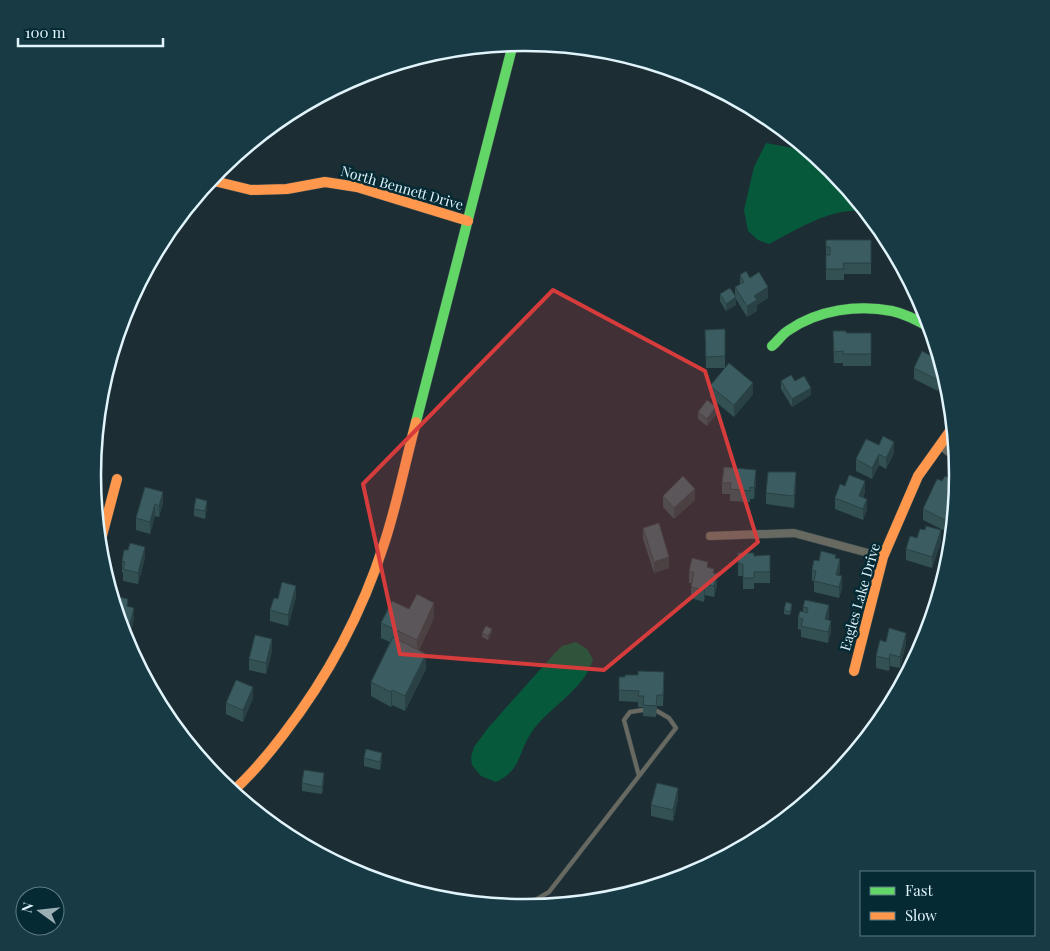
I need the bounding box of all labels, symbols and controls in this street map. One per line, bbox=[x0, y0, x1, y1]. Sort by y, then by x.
scale bar bbox=[18, 15, 162, 47]
text: 100 m bbox=[25, 22, 66, 42]
street label: North Bennett Drive bbox=[339, 161, 466, 214]
street label: Eagles Lake Drive bbox=[835, 541, 884, 653]
legend bbox=[860, 871, 1035, 936]
text: Fast bbox=[905, 880, 934, 900]
north arrow bbox=[15, 886, 65, 936]
text: N bbox=[16, 900, 37, 915]
text: Slow bbox=[905, 905, 937, 925]

